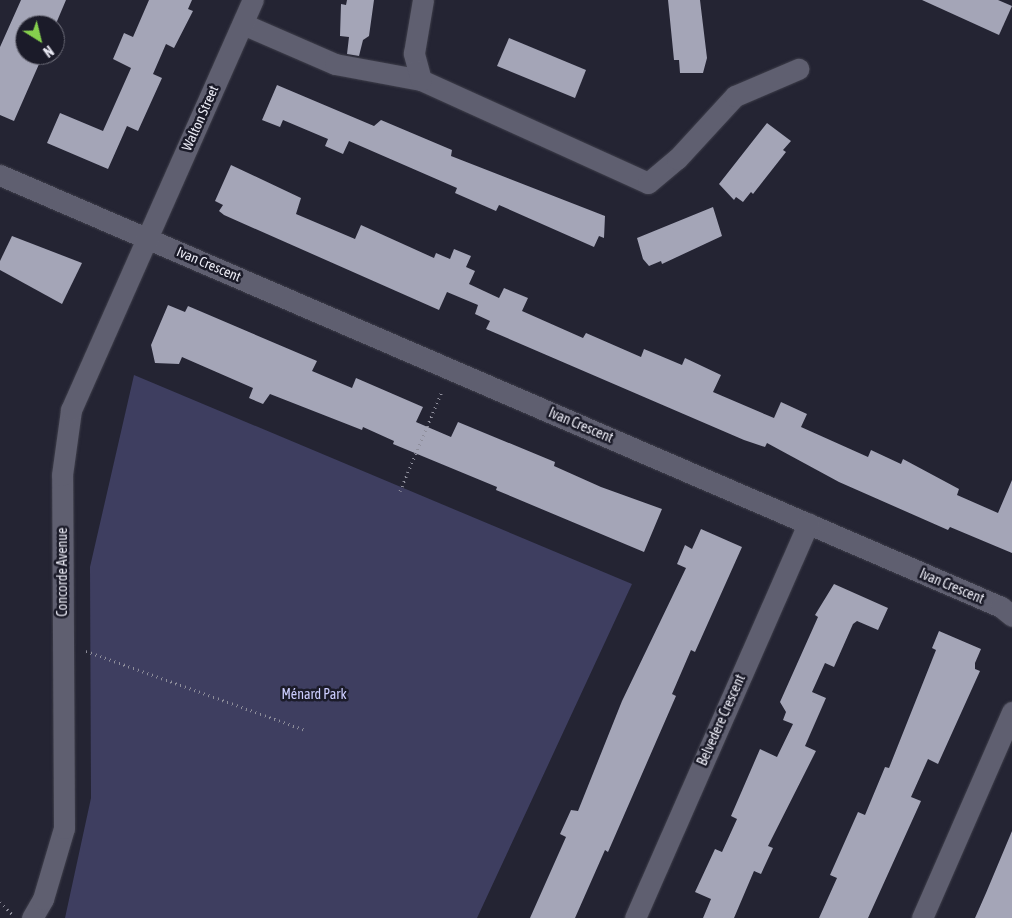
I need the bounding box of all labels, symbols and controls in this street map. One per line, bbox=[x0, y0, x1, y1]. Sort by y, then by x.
north arrow bbox=[15, 15, 65, 65]
text: N bbox=[40, 42, 56, 60]
street label: Walton Street bbox=[178, 83, 222, 153]
street label: Ivan Crescent bbox=[174, 243, 244, 285]
street label: Ivan Crescent bbox=[546, 404, 616, 446]
street label: Concorde Avenue bbox=[54, 527, 70, 617]
street label: Ivan Crescent bbox=[917, 565, 987, 607]
street label: Belvedere Crescent bbox=[693, 672, 749, 768]
park label: Ménard Park bbox=[281, 686, 347, 702]

